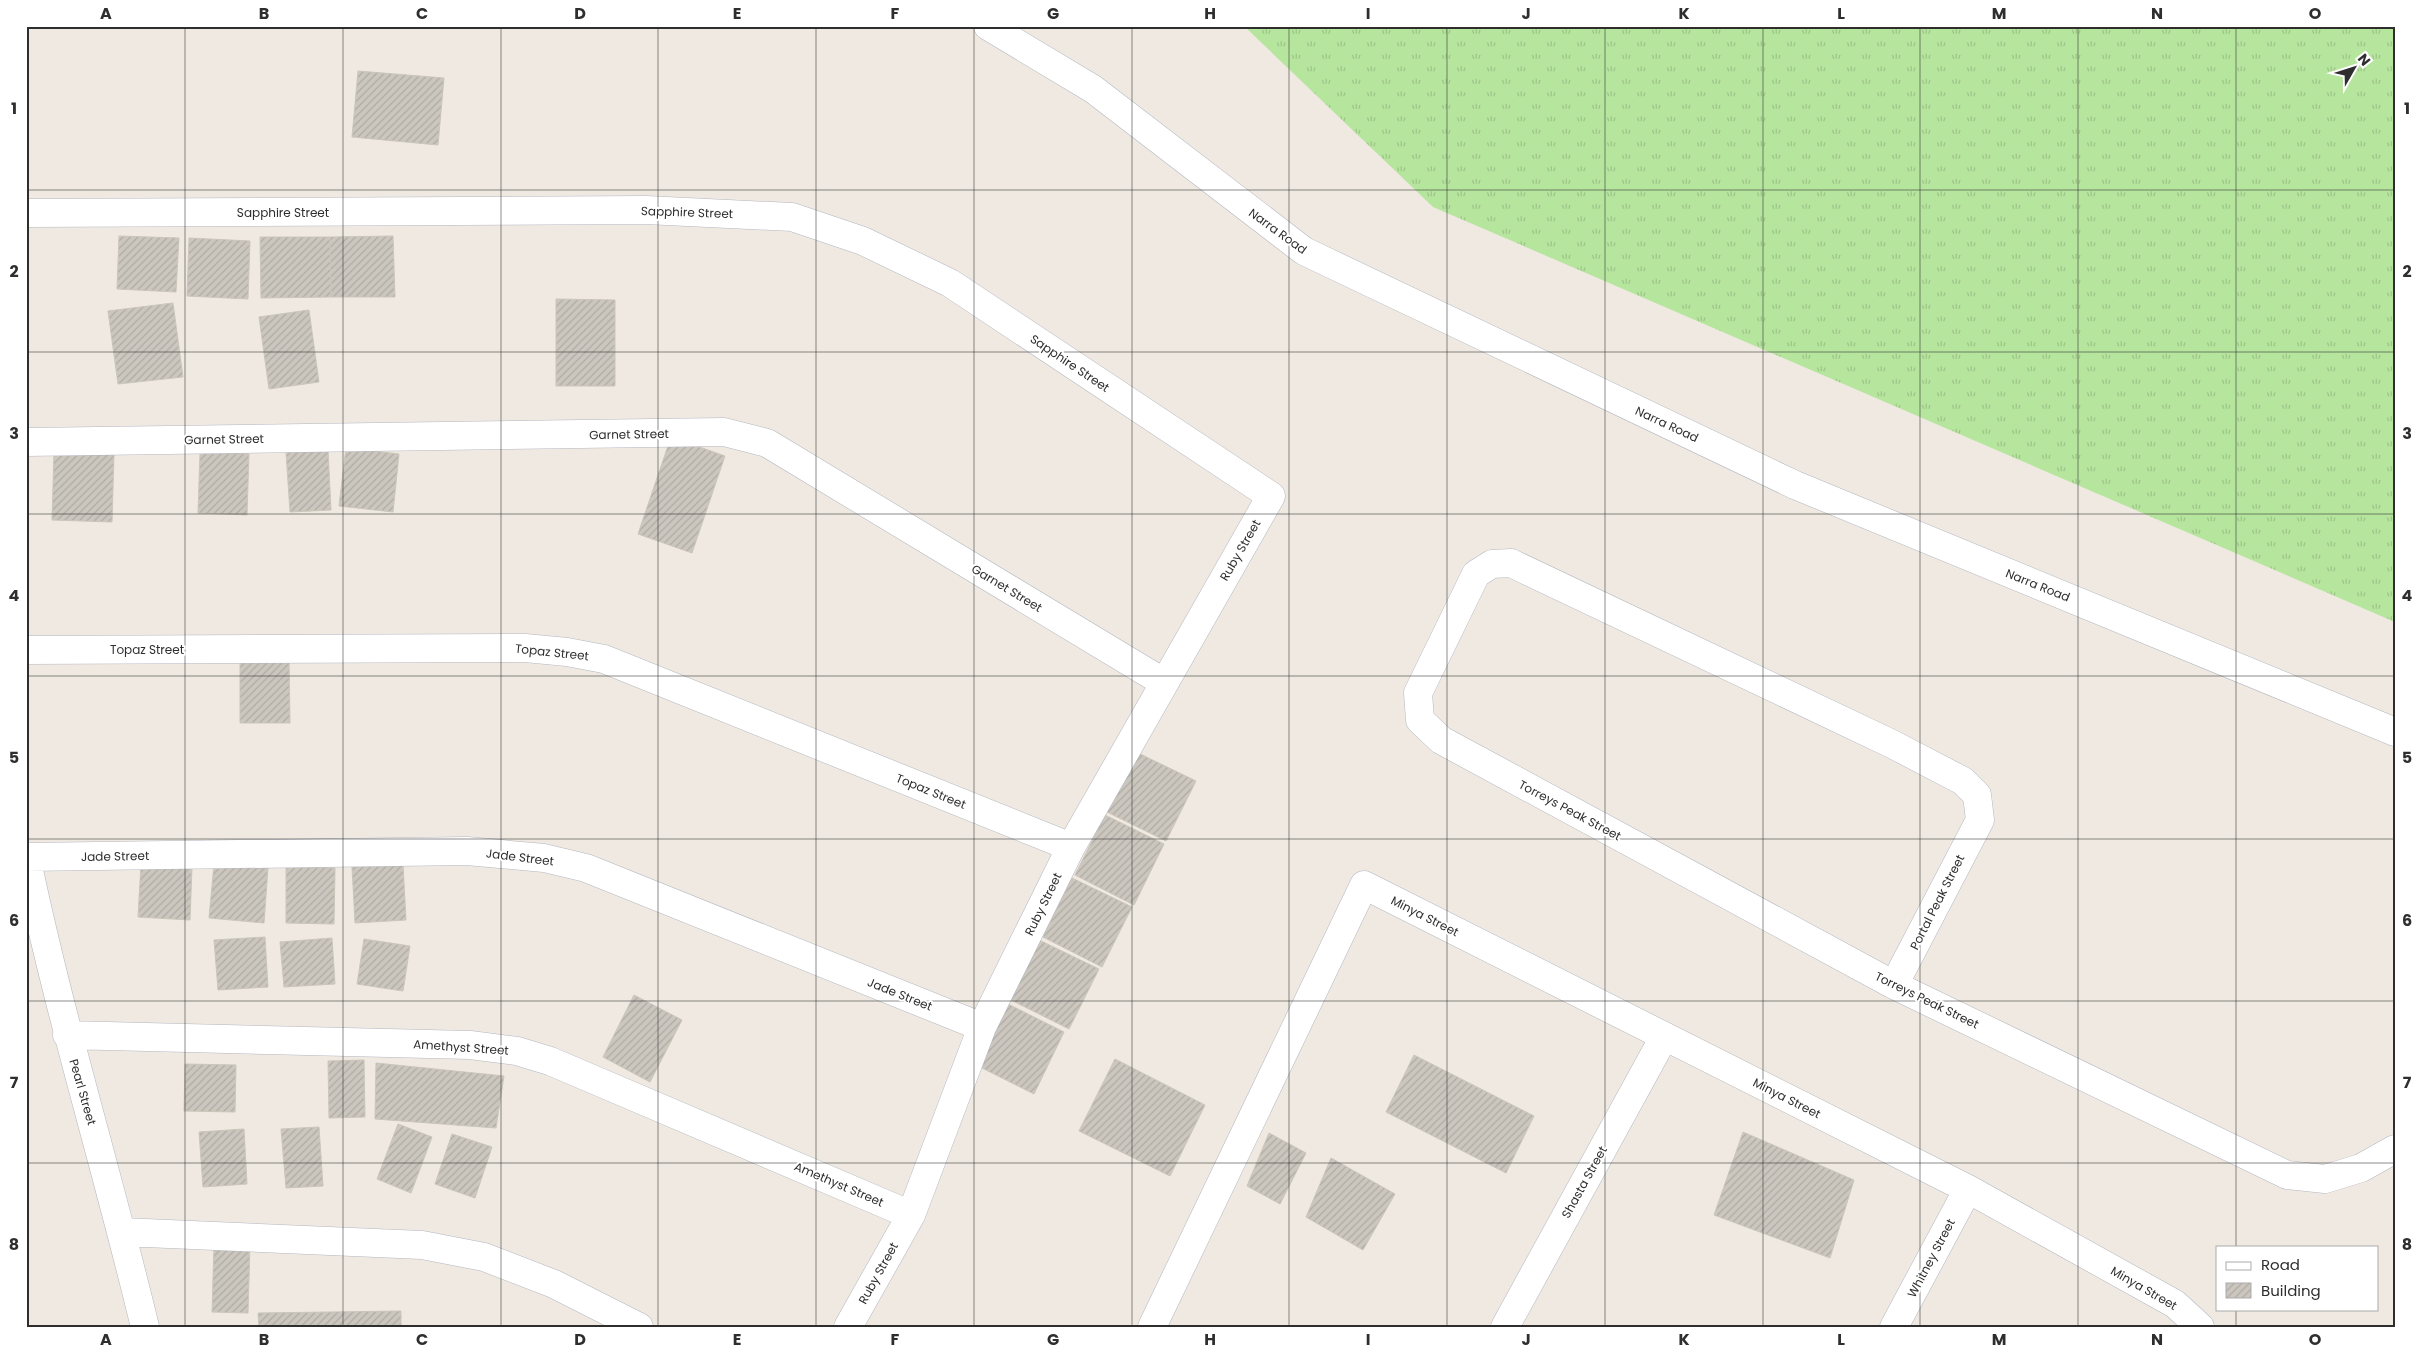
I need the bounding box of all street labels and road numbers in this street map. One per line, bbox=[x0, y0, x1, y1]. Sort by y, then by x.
street label: Sapphire Street bbox=[641, 202, 733, 222]
street label: Sapphire Street bbox=[237, 204, 329, 221]
street label: Narra Road bbox=[1245, 204, 1311, 258]
street label: Sapphire Street bbox=[1027, 330, 1113, 396]
street label: Narra Road bbox=[1633, 402, 1701, 446]
street label: Garnet Street bbox=[589, 425, 669, 443]
street label: Garnet Street bbox=[184, 430, 264, 448]
street label: Ruby Street bbox=[1216, 516, 1264, 584]
street label: Garnet Street bbox=[968, 560, 1046, 616]
street label: Narra Road bbox=[2003, 564, 2073, 606]
street label: Topaz Street bbox=[514, 640, 590, 664]
street label: Topaz Street bbox=[110, 641, 184, 658]
street label: Topaz Street bbox=[893, 769, 969, 813]
street label: Torreys Peak Street bbox=[1516, 776, 1624, 844]
street label: Jade Street bbox=[485, 844, 555, 870]
street label: Jade Street bbox=[81, 847, 149, 865]
street label: Portal Peak Street bbox=[1906, 851, 1968, 953]
street label: Ruby Street bbox=[1020, 870, 1066, 938]
street label: Minya Street bbox=[1388, 892, 1462, 940]
street label: Torreys Peak Street bbox=[1872, 967, 1982, 1033]
street label: Jade Street bbox=[865, 973, 935, 1015]
street label: Amethyst Street bbox=[413, 1035, 509, 1059]
street label: Pearl Street bbox=[65, 1057, 101, 1127]
street label: Minya Street bbox=[1750, 1074, 1824, 1122]
street label: Shasta Street bbox=[1557, 1143, 1611, 1221]
street label: Amethyst Street bbox=[792, 1157, 886, 1211]
street label: Whitney Street bbox=[1903, 1216, 1959, 1300]
street label: Ruby Street bbox=[854, 1239, 902, 1307]
street label: Minya Street bbox=[2108, 1262, 2180, 1314]

